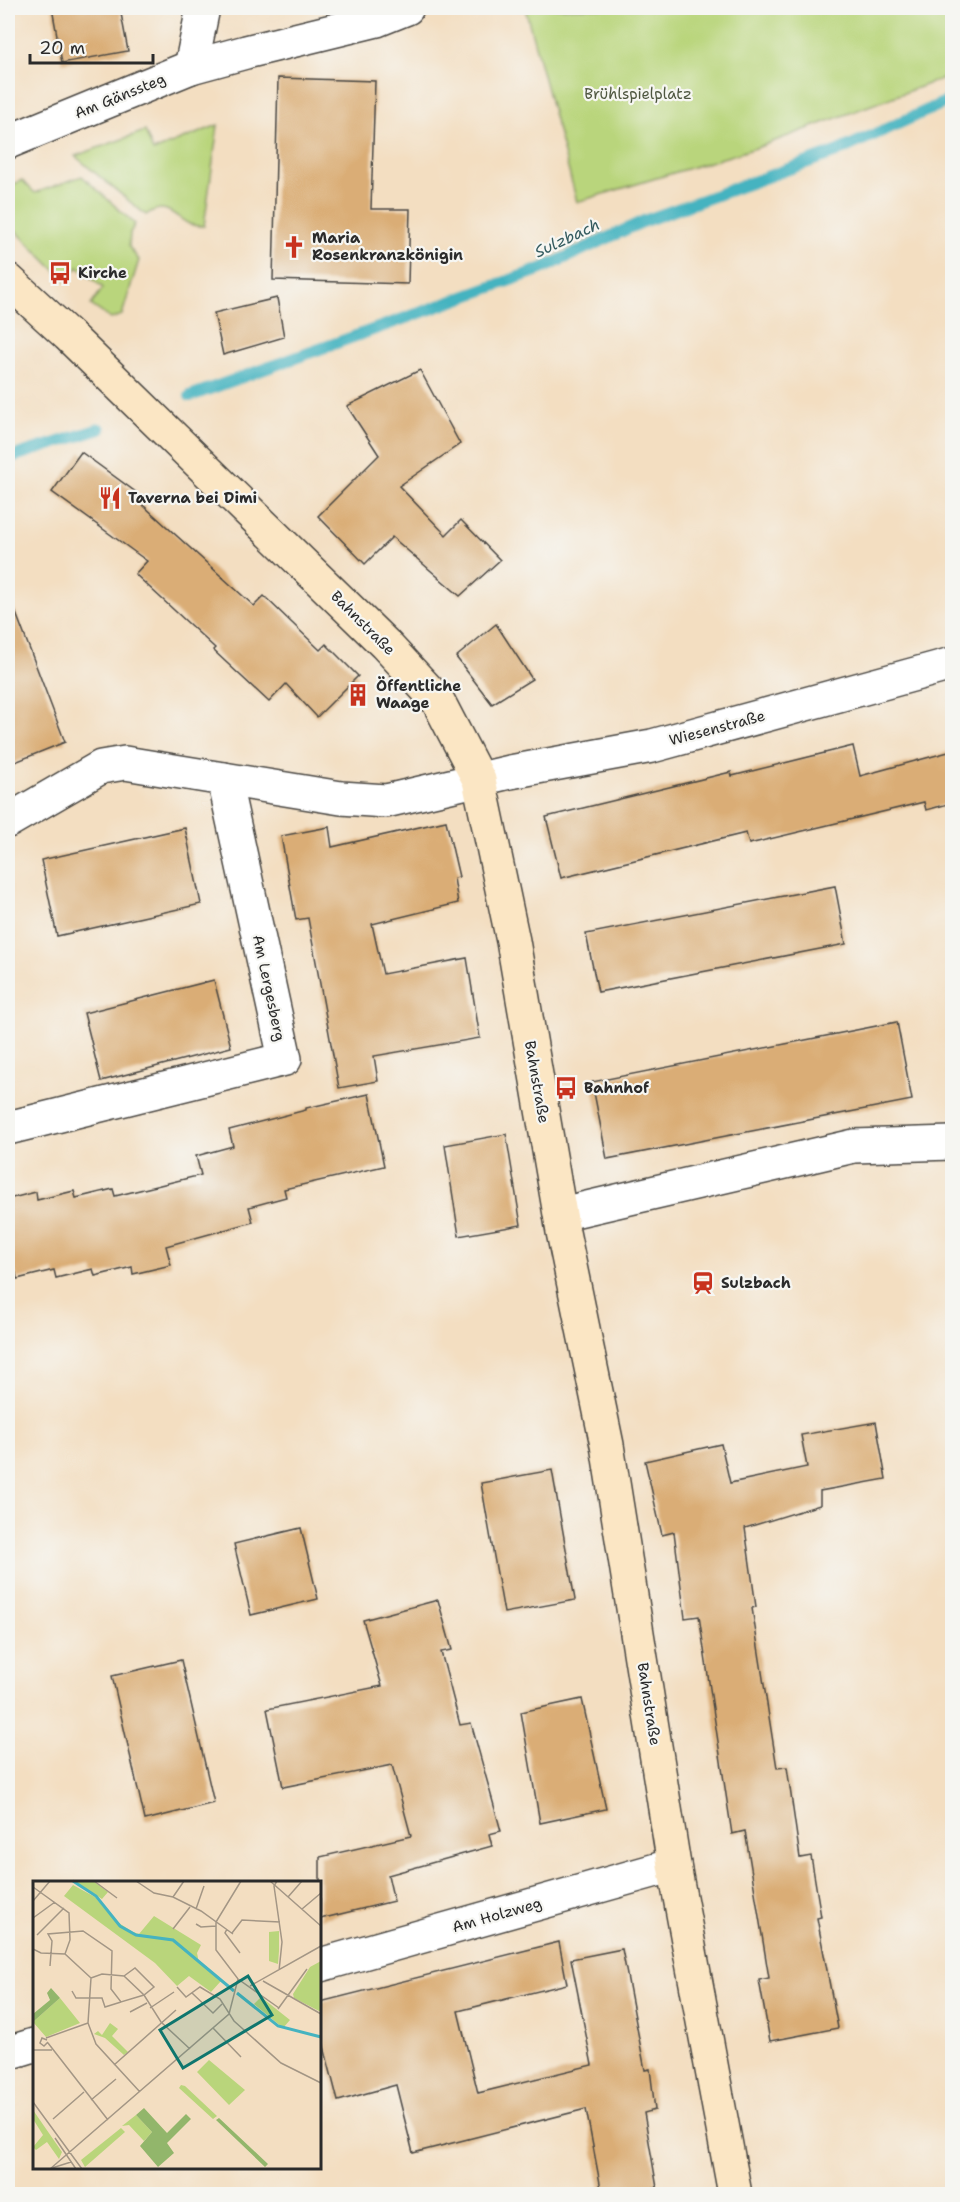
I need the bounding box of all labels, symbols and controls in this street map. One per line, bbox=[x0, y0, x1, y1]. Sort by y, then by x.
scale bar bbox=[30, 27, 153, 65]
text: 20 m bbox=[39, 36, 85, 60]
street label: Am Gänssteg bbox=[72, 69, 168, 123]
park label: Brühlspielplatz bbox=[584, 84, 692, 104]
water label: Sulzbach bbox=[531, 214, 603, 262]
place label: Maria Rosenkranzkönigin bbox=[312, 228, 463, 265]
church icon: Maria Rosenkranzkönigin bbox=[281, 234, 307, 260]
bus stop icon: Kirche bbox=[47, 260, 73, 286]
place label: Kirche bbox=[78, 263, 127, 283]
restaurant icon: Taverna bei Dimi bbox=[97, 485, 123, 511]
place label: Taverna bei Dimi bbox=[128, 488, 257, 508]
street label: Bahnstraße bbox=[326, 586, 400, 660]
place label: Öffentliche Waage bbox=[376, 676, 461, 713]
building icon: Öffentliche Waage bbox=[345, 682, 371, 708]
street label: Wiesenstraße bbox=[667, 706, 767, 750]
street label: Am Lergesberg bbox=[248, 933, 290, 1043]
street label: Bahnstraße bbox=[520, 1039, 554, 1125]
bus stop icon: Bahnhof bbox=[553, 1075, 579, 1101]
place label: Bahnhof bbox=[584, 1078, 649, 1098]
station icon: Sulzbach bbox=[690, 1270, 716, 1296]
place label: Sulzbach bbox=[721, 1273, 791, 1293]
street label: Bahnstraße bbox=[633, 1661, 665, 1747]
inset map bbox=[33, 1881, 321, 2169]
street label: Am Holzweg bbox=[450, 1893, 544, 1937]

